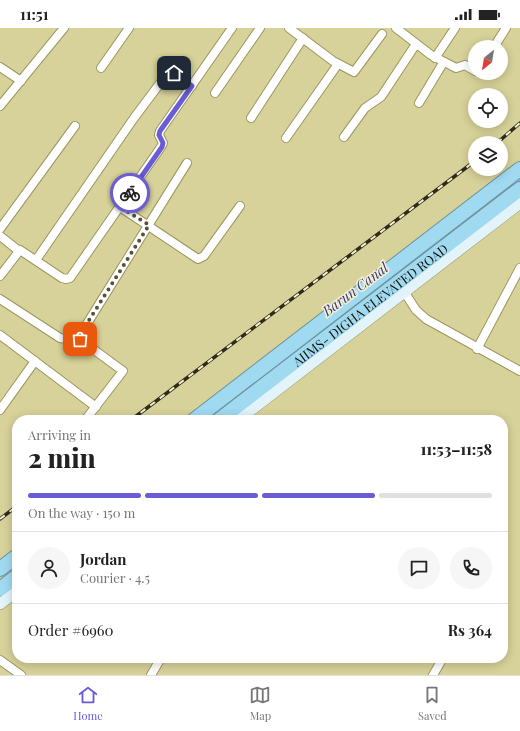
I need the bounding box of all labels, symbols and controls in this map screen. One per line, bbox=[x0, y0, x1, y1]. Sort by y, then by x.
text: 11:51 bbox=[20, 4, 48, 24]
north arrow bbox=[468, 40, 508, 80]
map controls bbox=[468, 40, 508, 176]
pin bbox=[157, 56, 191, 90]
icon: home bbox=[163, 62, 185, 84]
button: locate bbox=[468, 88, 508, 128]
button: layers bbox=[468, 136, 508, 176]
courier bbox=[110, 173, 150, 213]
icon: bike bbox=[119, 182, 141, 204]
street label: AIIMS- DIGHA ELEVATED ROAD bbox=[288, 239, 451, 370]
water label: Barun Canal bbox=[317, 257, 393, 321]
pin bbox=[63, 322, 97, 356]
icon: bag bbox=[69, 328, 91, 350]
text: Arriving in bbox=[28, 426, 91, 443]
text: 11:53–11:58 bbox=[420, 439, 492, 459]
text: 2 min bbox=[28, 440, 96, 475]
text: On the way · 150 m bbox=[28, 504, 135, 521]
button: person bbox=[28, 547, 70, 589]
button: chat bbox=[398, 547, 440, 589]
button: phone bbox=[450, 547, 492, 589]
text: Jordan bbox=[80, 549, 126, 569]
text: Courier · 4.5 bbox=[80, 569, 150, 586]
text: Order #6960 bbox=[28, 620, 114, 640]
text: Rs 364 bbox=[448, 620, 492, 640]
tab: Home bbox=[73, 684, 103, 723]
tab: Map bbox=[249, 684, 271, 723]
tab: Saved bbox=[418, 684, 447, 723]

